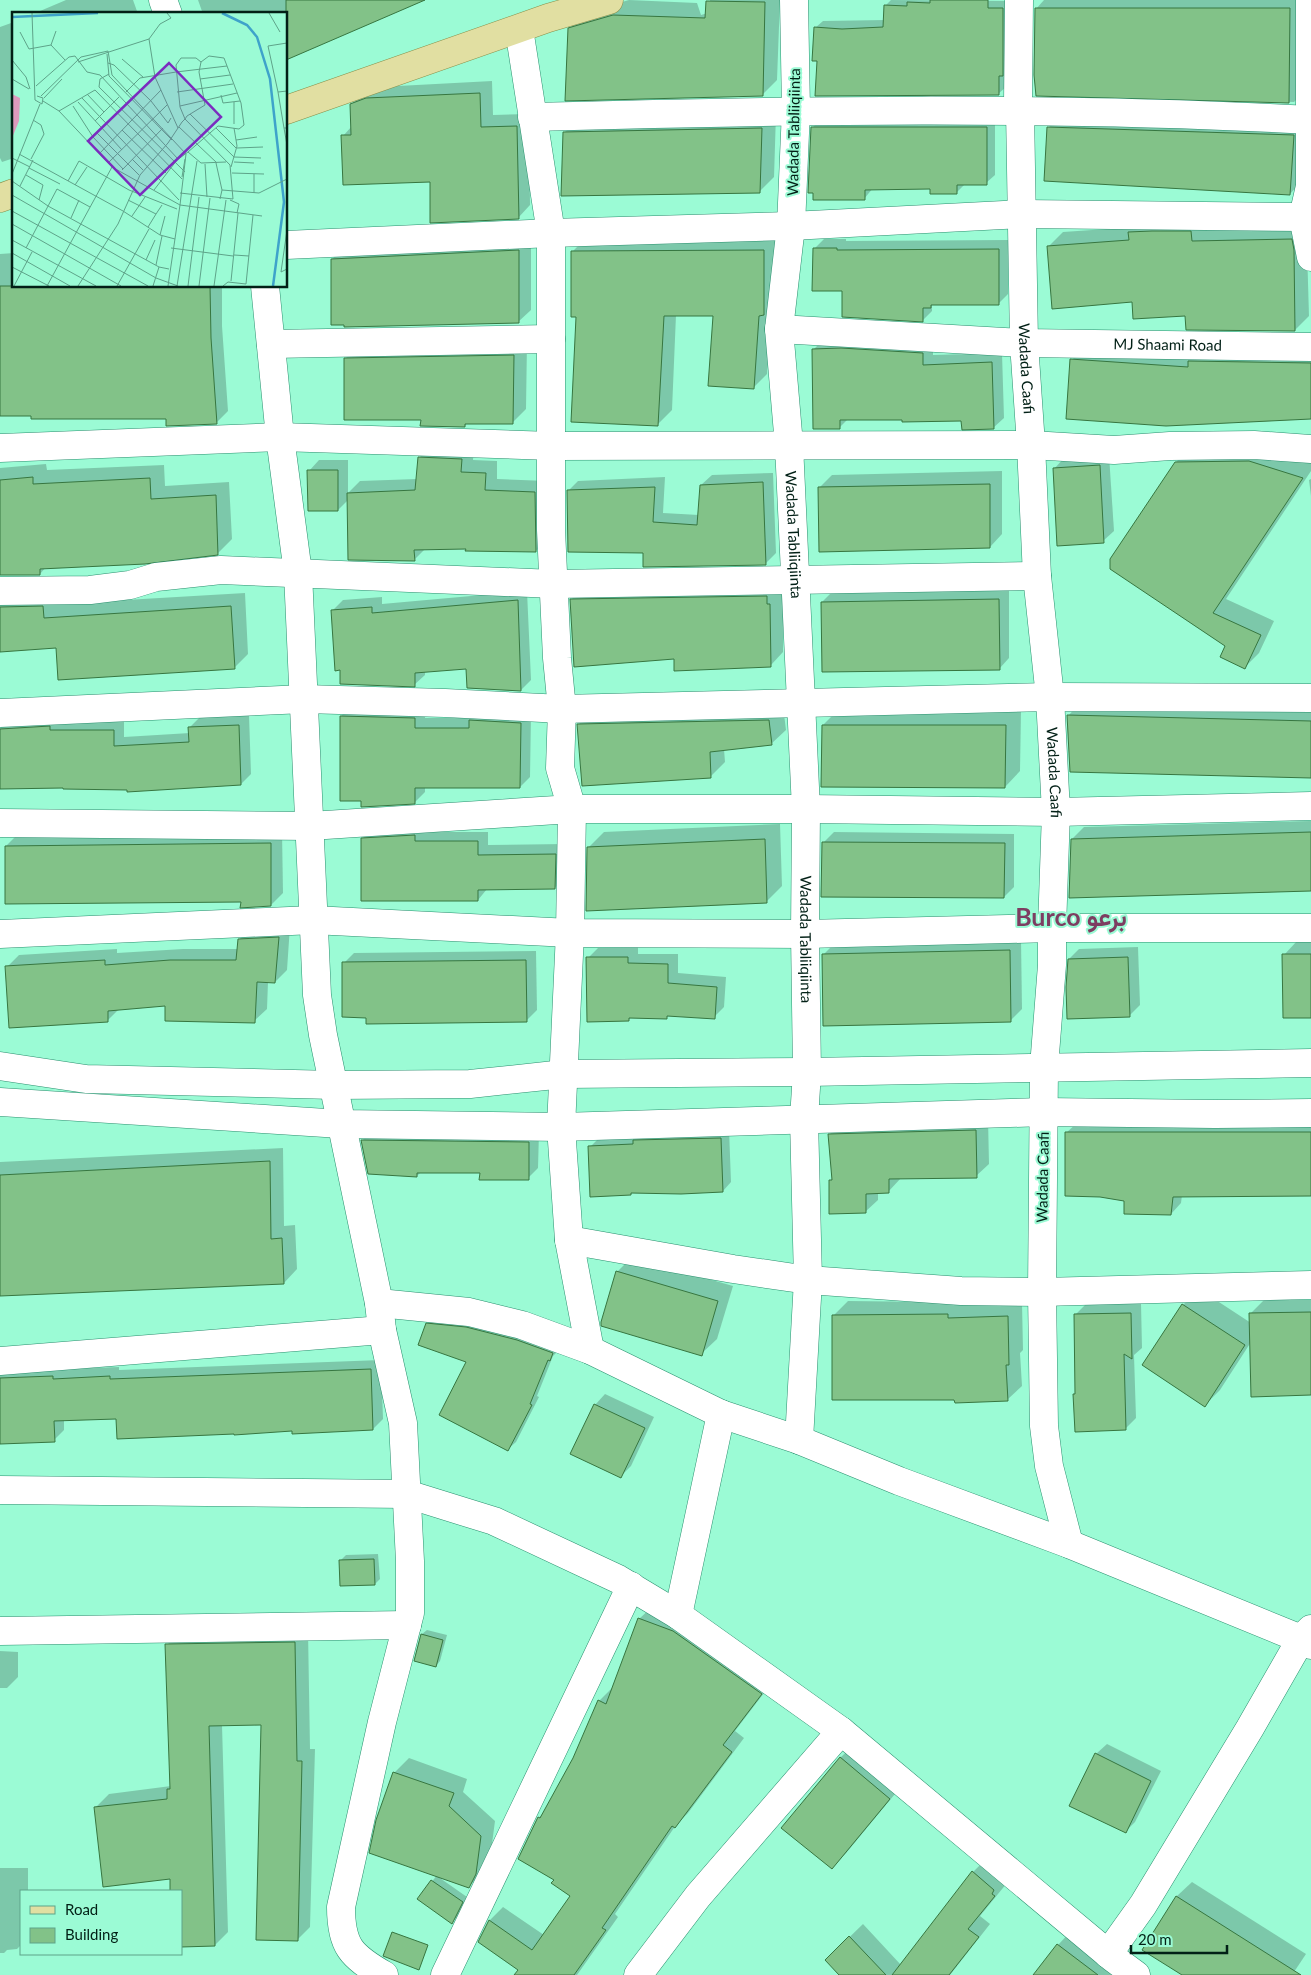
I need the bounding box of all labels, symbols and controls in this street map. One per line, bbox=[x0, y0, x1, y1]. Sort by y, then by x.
inset map bbox=[12, 12, 288, 288]
street label: Wadada Tabliiqiinta bbox=[783, 68, 803, 196]
street label: Wadada Caafi bbox=[1016, 323, 1039, 415]
street label: MJ Shaami Road bbox=[1113, 334, 1222, 354]
street label: Wadada Tabliiqiinta bbox=[782, 470, 806, 599]
street label: Wadada Caafi bbox=[1044, 726, 1066, 818]
street label: Wadada Tabliiqiinta bbox=[797, 875, 816, 1003]
district label: Burco برعو bbox=[1015, 901, 1127, 933]
street label: Wadada Caafi bbox=[1032, 1131, 1052, 1223]
legend bbox=[20, 1890, 182, 1955]
text: Road bbox=[65, 1900, 98, 1918]
scale bar bbox=[1131, 1922, 1227, 1954]
text: Building bbox=[65, 1925, 118, 1943]
text: 20 m bbox=[1138, 1930, 1172, 1948]

